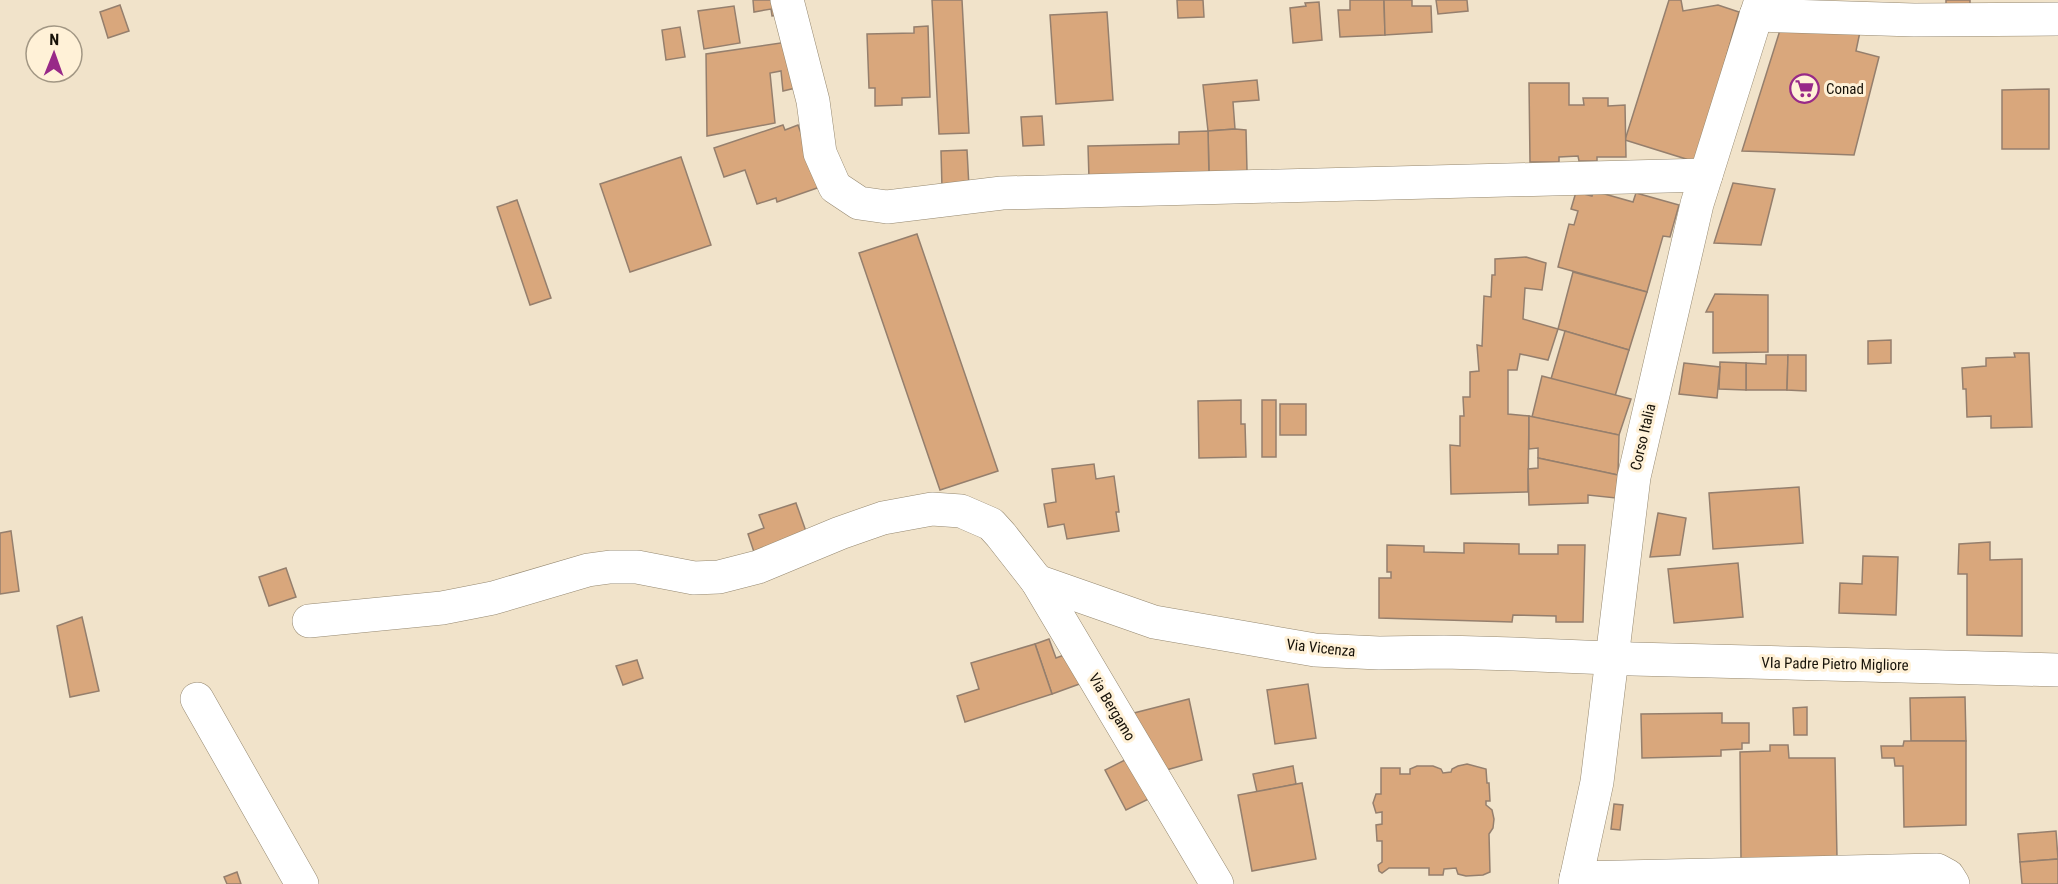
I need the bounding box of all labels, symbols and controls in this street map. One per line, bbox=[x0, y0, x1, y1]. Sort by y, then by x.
north arrow bbox=[24, 24, 84, 84]
text: N bbox=[49, 30, 59, 49]
supermarket icon: Conad bbox=[1789, 73, 1821, 105]
place label: Conad bbox=[1826, 80, 1864, 98]
street label: Corso Italia bbox=[1627, 402, 1659, 472]
street label: Via Vicenza bbox=[1286, 635, 1356, 661]
street label: VIa Padre Pietro Migliore bbox=[1761, 654, 1909, 674]
street label: Via Bergamo bbox=[1085, 670, 1139, 744]

